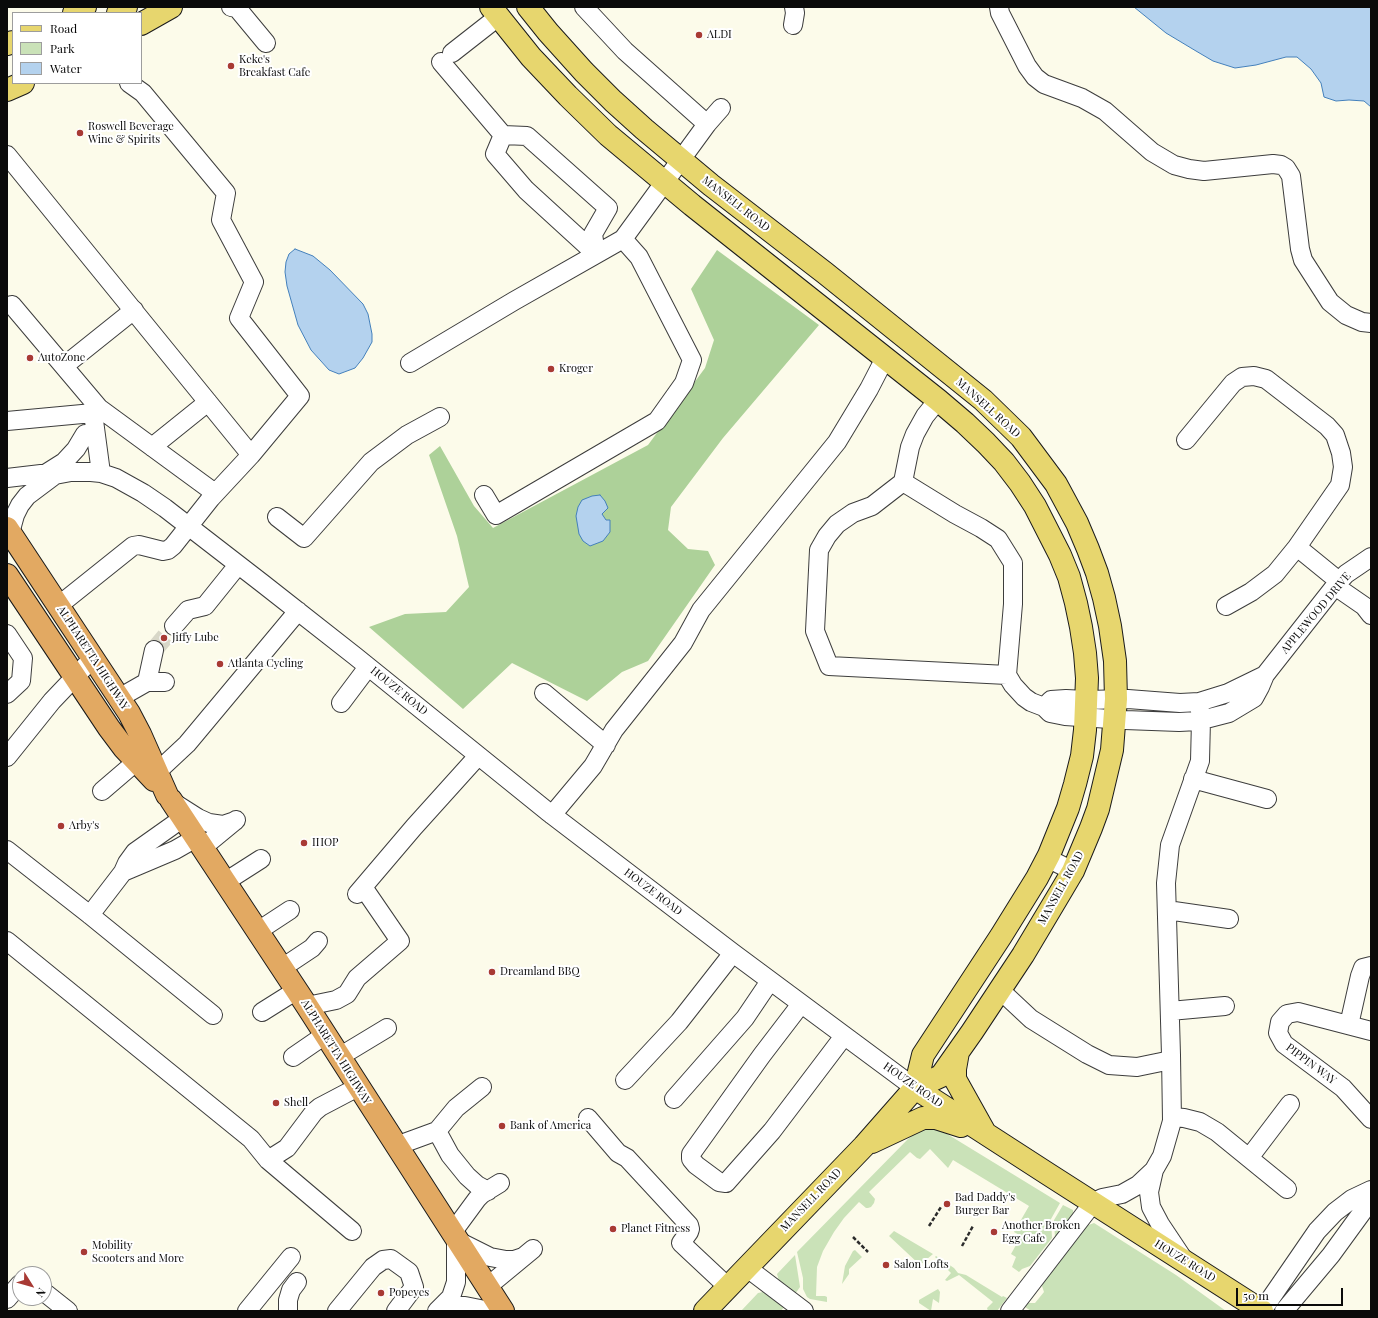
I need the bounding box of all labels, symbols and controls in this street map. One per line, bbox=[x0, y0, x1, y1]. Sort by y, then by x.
legend bbox=[12, 12, 142, 84]
text: Road bbox=[50, 20, 77, 36]
place label: ALDI bbox=[707, 28, 732, 42]
marker: ALDI bbox=[694, 30, 704, 40]
text: Park bbox=[50, 40, 75, 56]
place label: Keke's Breakfast Cafe bbox=[239, 53, 310, 79]
text: Water bbox=[50, 60, 82, 76]
marker: Keke's Breakfast Cafe bbox=[226, 61, 236, 71]
place label: Roswell Beverage Wine & Spirits bbox=[88, 120, 174, 146]
marker: Roswell Beverage Wine & Spirits bbox=[75, 128, 85, 138]
street label: MANSELL ROAD bbox=[700, 174, 772, 234]
place label: AutoZone bbox=[38, 351, 85, 365]
marker: AutoZone bbox=[25, 353, 35, 363]
place label: Kroger bbox=[559, 362, 593, 376]
marker: Kroger bbox=[546, 364, 556, 374]
street label: MANSELL ROAD bbox=[953, 376, 1023, 440]
street label: APPLEWOOD DRIVE bbox=[1278, 570, 1354, 656]
street label: ALPHARETTA HIGHWAY bbox=[54, 603, 132, 713]
place label: Jiffy Lube bbox=[172, 631, 219, 645]
marker: Jiffy Lube bbox=[159, 633, 169, 643]
place label: Atlanta Cycling bbox=[228, 657, 303, 671]
marker: Atlanta Cycling bbox=[215, 659, 225, 669]
street label: HOUZE ROAD bbox=[368, 664, 430, 718]
place label: Arby's bbox=[69, 819, 99, 833]
marker: Arby's bbox=[56, 821, 66, 831]
place label: IHOP bbox=[312, 836, 338, 850]
marker: IHOP bbox=[299, 838, 309, 848]
street label: MANSELL ROAD bbox=[1035, 849, 1087, 927]
street label: HOUZE ROAD bbox=[621, 866, 685, 918]
place label: Dreamland BBQ bbox=[500, 965, 580, 979]
marker: Dreamland BBQ bbox=[487, 967, 497, 977]
street label: ALPHARETTA HIGHWAY bbox=[298, 997, 374, 1107]
street label: PIPPIN WAY bbox=[1283, 1041, 1339, 1087]
street label: HOUZE ROAD bbox=[881, 1060, 945, 1110]
place label: Shell bbox=[284, 1096, 308, 1110]
marker: Shell bbox=[271, 1098, 281, 1108]
place label: Bank of America bbox=[510, 1119, 591, 1133]
marker: Bank of America bbox=[497, 1121, 507, 1131]
street label: MANSELL ROAD bbox=[778, 1166, 844, 1234]
place label: Bad Daddy's Burger Bar bbox=[955, 1191, 1015, 1217]
marker: Bad Daddy's Burger Bar bbox=[942, 1199, 952, 1209]
place label: Another Broken Egg Cafe bbox=[1002, 1219, 1080, 1245]
place label: Planet Fitness bbox=[621, 1222, 690, 1236]
marker: Planet Fitness bbox=[608, 1224, 618, 1234]
marker: Another Broken Egg Cafe bbox=[989, 1227, 999, 1237]
street label: HOUZE ROAD bbox=[1152, 1237, 1218, 1285]
place label: Mobility Scooters and More bbox=[92, 1239, 184, 1265]
marker: Mobility Scooters and More bbox=[79, 1247, 89, 1257]
place label: Salon Lofts bbox=[894, 1258, 949, 1272]
marker: Salon Lofts bbox=[881, 1260, 891, 1270]
north arrow bbox=[12, 1266, 52, 1306]
scale bar bbox=[1238, 1280, 1345, 1306]
text: N bbox=[33, 1285, 50, 1301]
place label: Popeyes bbox=[389, 1286, 429, 1300]
text: 50 m bbox=[1243, 1287, 1269, 1303]
marker: Popeyes bbox=[376, 1288, 386, 1298]

